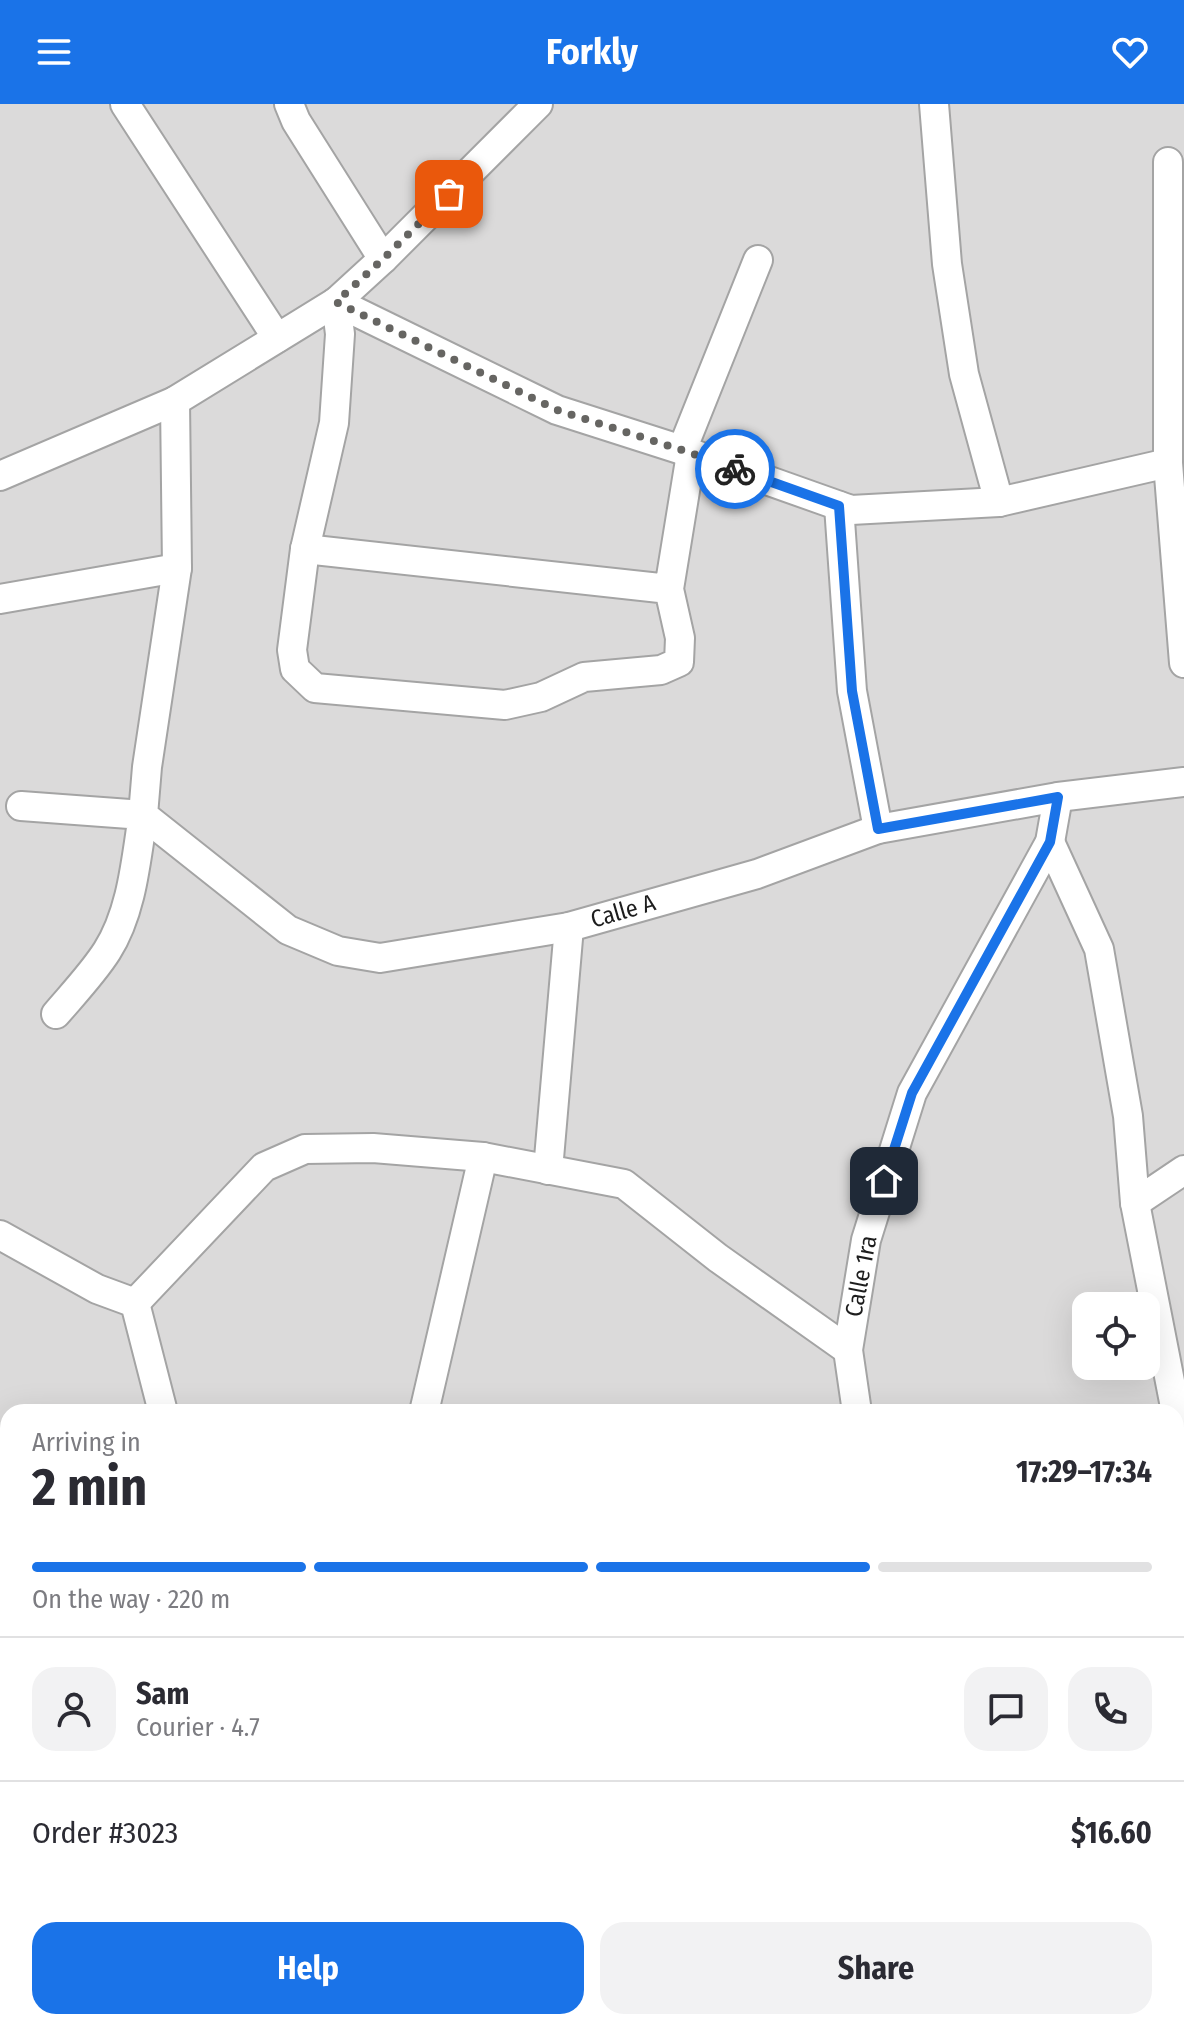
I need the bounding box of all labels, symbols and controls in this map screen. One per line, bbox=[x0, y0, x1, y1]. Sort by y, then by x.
icon: menu bbox=[32, 30, 76, 74]
text: Forkly bbox=[546, 30, 638, 74]
icon: heart bbox=[1108, 30, 1152, 74]
pin bbox=[415, 160, 483, 228]
icon: bag bbox=[427, 172, 471, 216]
courier bbox=[695, 429, 775, 509]
icon: bike bbox=[713, 447, 757, 491]
street label: Calle A bbox=[587, 888, 659, 934]
pin bbox=[850, 1147, 918, 1215]
icon: home bbox=[862, 1159, 906, 1203]
street label: Calle 1ra bbox=[839, 1233, 883, 1319]
map controls bbox=[1072, 1292, 1160, 1380]
button: locate bbox=[1072, 1292, 1160, 1380]
text: Arriving in bbox=[32, 1427, 141, 1458]
text: 17:29–17:34 bbox=[1016, 1454, 1152, 1490]
text: 2 min bbox=[32, 1456, 147, 1519]
text: On the way · 220 m bbox=[32, 1584, 230, 1615]
button: person bbox=[32, 1667, 116, 1751]
button: chat bbox=[964, 1667, 1048, 1751]
button: phone bbox=[1068, 1667, 1152, 1751]
text: Sam bbox=[136, 1676, 189, 1712]
text: Courier · 4.7 bbox=[136, 1712, 260, 1743]
text: Order #3023 bbox=[32, 1815, 178, 1851]
text: $16.60 bbox=[1071, 1815, 1152, 1851]
button: Help bbox=[32, 1922, 584, 2014]
button: Share bbox=[600, 1922, 1152, 2014]

